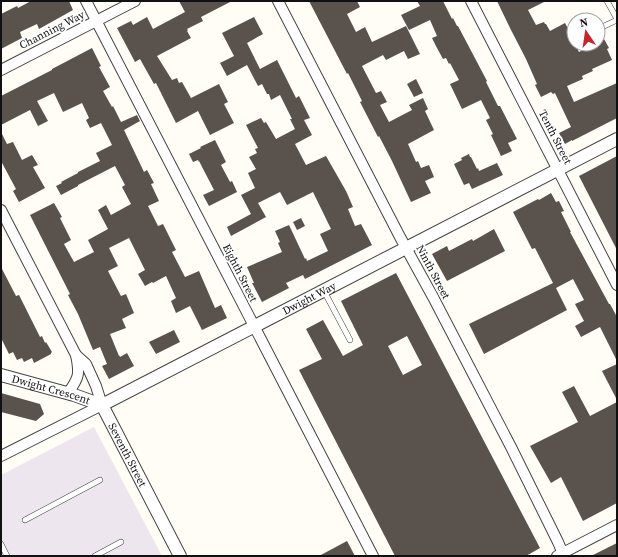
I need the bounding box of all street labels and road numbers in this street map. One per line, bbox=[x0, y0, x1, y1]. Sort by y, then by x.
street label: Channing Way bbox=[17, 7, 87, 53]
street label: Tenth Street bbox=[535, 107, 575, 167]
street label: Eighth Street bbox=[219, 241, 261, 305]
street label: Ninth Street bbox=[412, 242, 454, 302]
street label: Dwight Way bbox=[280, 278, 339, 318]
street label: Dwight Crescent bbox=[10, 371, 93, 408]
street label: Seventh Street bbox=[105, 420, 151, 490]

